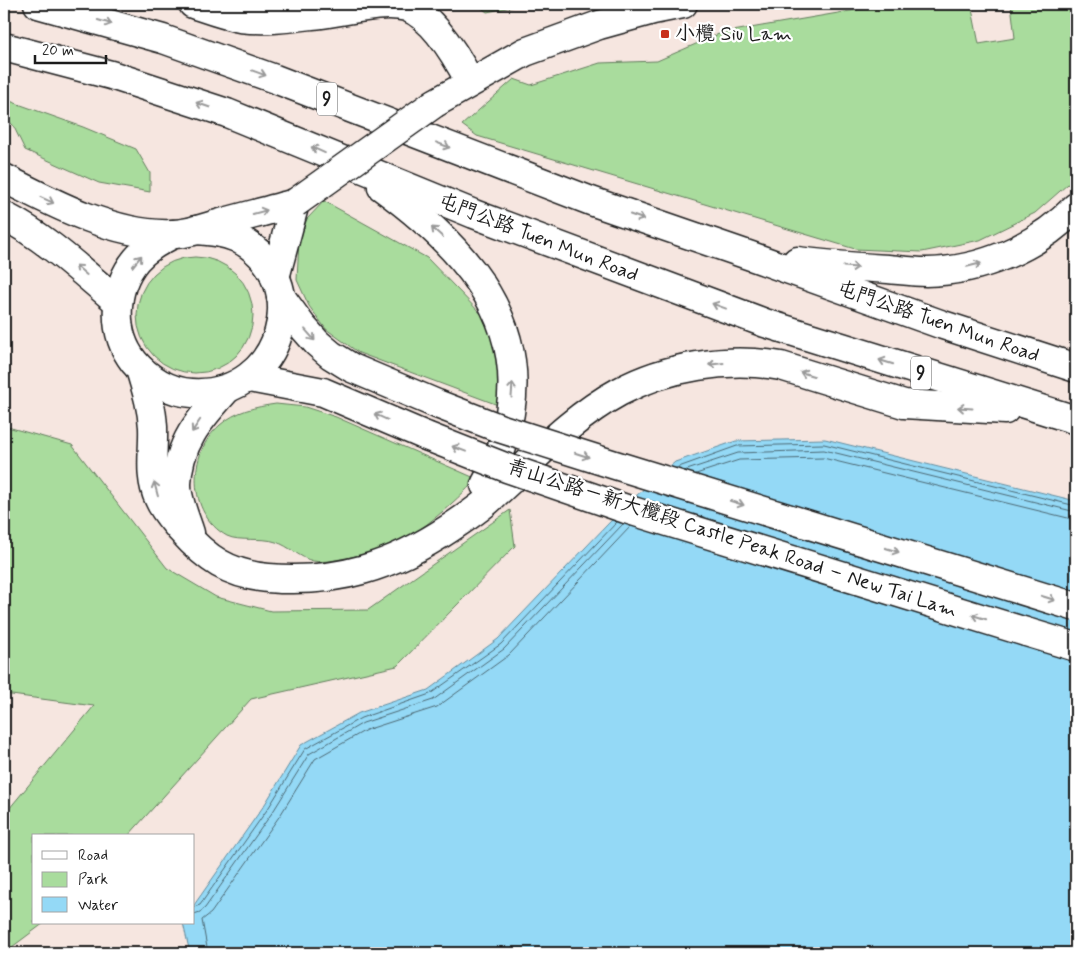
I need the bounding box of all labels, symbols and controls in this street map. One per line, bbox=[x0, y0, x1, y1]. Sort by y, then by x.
one-way arrow bbox=[97, 18, 113, 28]
place label: 小欖 Siu Lam bbox=[675, 21, 792, 48]
marker: 小欖 Siu Lam bbox=[659, 28, 671, 40]
scale bar bbox=[35, 32, 106, 64]
text: 20 m bbox=[42, 41, 74, 61]
one-way arrow bbox=[251, 69, 266, 78]
road number: 9 bbox=[317, 82, 337, 116]
one-way arrow bbox=[196, 100, 211, 109]
one-way arrow bbox=[435, 141, 450, 150]
one-way arrow bbox=[311, 145, 326, 155]
street label: 屯門公路 Tuen Mun Road bbox=[434, 187, 642, 289]
one-way arrow bbox=[39, 196, 54, 205]
one-way arrow bbox=[252, 207, 268, 217]
one-way arrow bbox=[629, 213, 644, 222]
one-way arrow bbox=[430, 226, 443, 238]
one-way arrow bbox=[131, 255, 142, 268]
one-way arrow bbox=[965, 260, 981, 269]
one-way arrow bbox=[843, 262, 859, 271]
one-way arrow bbox=[75, 265, 88, 276]
street label: 屯門公路 Tuen Mun Road bbox=[833, 275, 1043, 369]
one-way arrow bbox=[712, 301, 727, 310]
one-way arrow bbox=[305, 329, 316, 342]
one-way arrow bbox=[878, 356, 894, 366]
road number: 9 bbox=[911, 356, 931, 389]
one-way arrow bbox=[709, 359, 725, 369]
one-way arrow bbox=[800, 369, 816, 379]
one-way arrow bbox=[508, 382, 517, 398]
one-way arrow bbox=[958, 403, 974, 412]
one-way arrow bbox=[374, 411, 389, 421]
one-way arrow bbox=[190, 419, 201, 433]
one-way arrow bbox=[451, 444, 467, 453]
one-way arrow bbox=[573, 450, 589, 460]
street label: 青山公路－新大欖段 Castle Peak Road – New Tai Lam bbox=[504, 453, 960, 625]
one-way arrow bbox=[150, 482, 160, 498]
one-way arrow bbox=[729, 498, 745, 508]
one-way arrow bbox=[884, 546, 900, 556]
one-way arrow bbox=[1039, 594, 1055, 604]
one-way arrow bbox=[972, 612, 988, 622]
legend bbox=[32, 834, 195, 924]
text: Road bbox=[78, 846, 108, 866]
text: Park bbox=[78, 870, 108, 890]
text: Water bbox=[78, 896, 118, 916]

